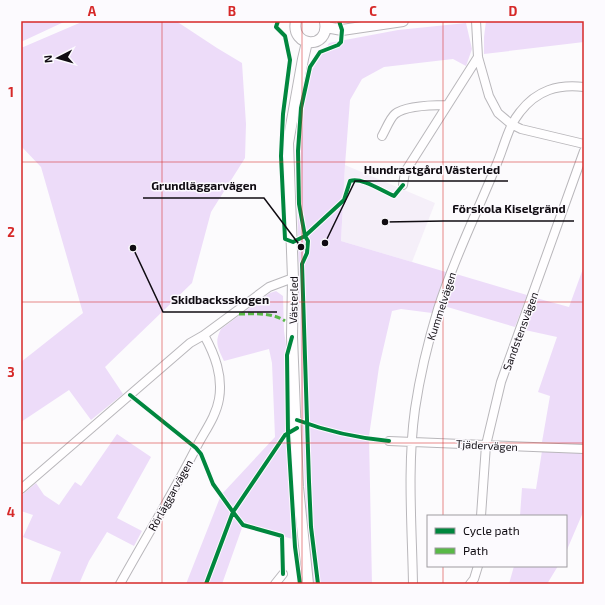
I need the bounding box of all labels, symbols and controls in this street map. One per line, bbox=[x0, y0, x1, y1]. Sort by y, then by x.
text: A bbox=[88, 3, 97, 19]
text: B bbox=[228, 3, 236, 19]
text: C bbox=[369, 3, 377, 19]
text: D bbox=[509, 3, 518, 19]
north arrow bbox=[38, 38, 78, 78]
text: N bbox=[41, 54, 54, 64]
text: 1 bbox=[8, 84, 14, 100]
callout: Hundrastgård Västerled bbox=[355, 157, 508, 181]
text: Hundrastgård Västerled bbox=[364, 162, 500, 176]
callout: Grundläggarvägen bbox=[143, 174, 264, 198]
text: Grundläggarvägen bbox=[151, 178, 257, 192]
callout: Förskola Kiselgränd bbox=[444, 197, 574, 221]
text: Förskola Kiselgränd bbox=[452, 201, 566, 215]
text: 2 bbox=[7, 224, 15, 240]
street label: Kummelvägen bbox=[424, 270, 458, 342]
street label: Västerled bbox=[286, 276, 300, 324]
callout: Skidbacksskogen bbox=[163, 288, 277, 312]
street label: Sandstensvägen bbox=[500, 290, 540, 372]
text: Skidbacksskogen bbox=[171, 292, 269, 306]
text: 3 bbox=[7, 364, 15, 380]
street label: Tjädervägen bbox=[456, 437, 518, 454]
street label: Rörläggarvägen bbox=[145, 457, 195, 533]
text: 4 bbox=[7, 504, 15, 520]
legend bbox=[427, 515, 567, 567]
text: Cycle path bbox=[463, 523, 520, 537]
text: Path bbox=[463, 543, 488, 557]

